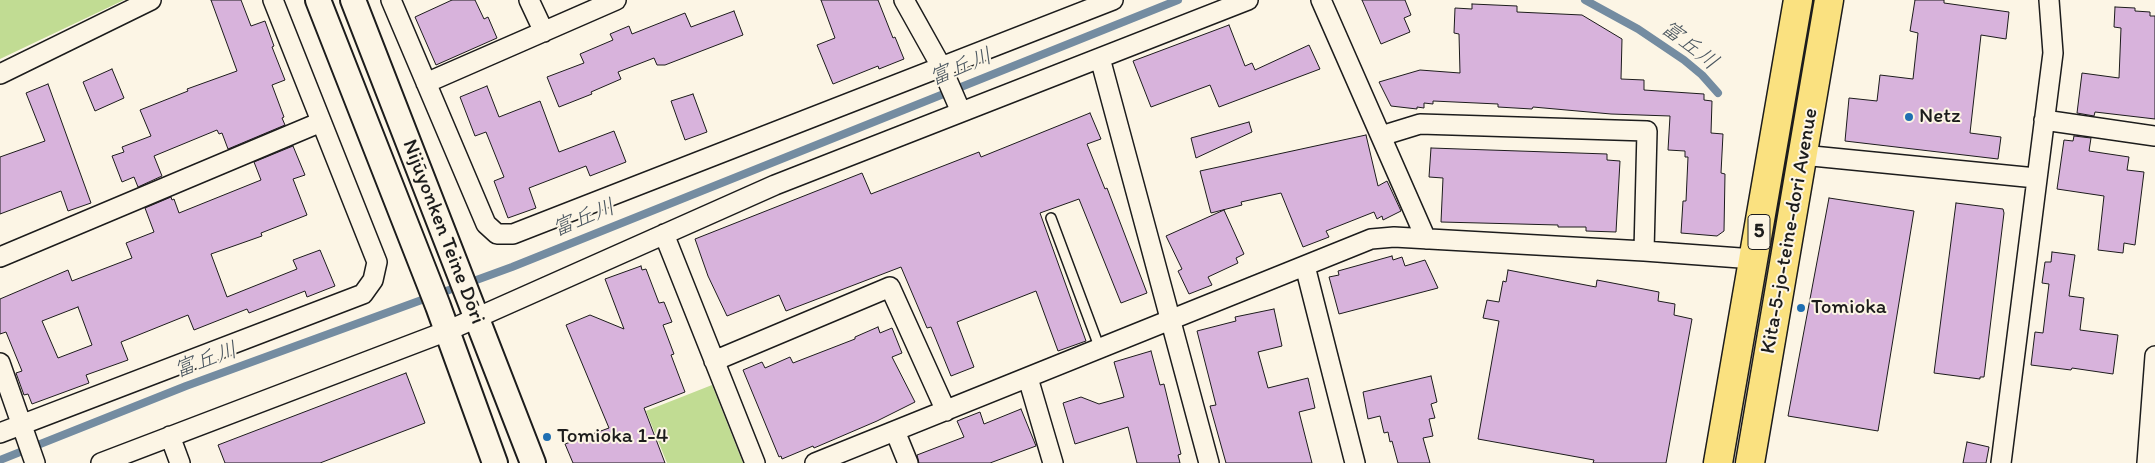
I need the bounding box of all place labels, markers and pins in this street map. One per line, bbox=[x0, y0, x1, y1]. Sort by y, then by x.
place label: Netz bbox=[1919, 104, 1961, 130]
marker: Netz bbox=[1903, 111, 1915, 123]
place label: Tomioka bbox=[1811, 295, 1887, 321]
marker: Tomioka bbox=[1795, 302, 1807, 314]
place label: Tomioka 1-4 bbox=[557, 424, 668, 450]
marker: Tomioka 1-4 bbox=[541, 431, 553, 443]

